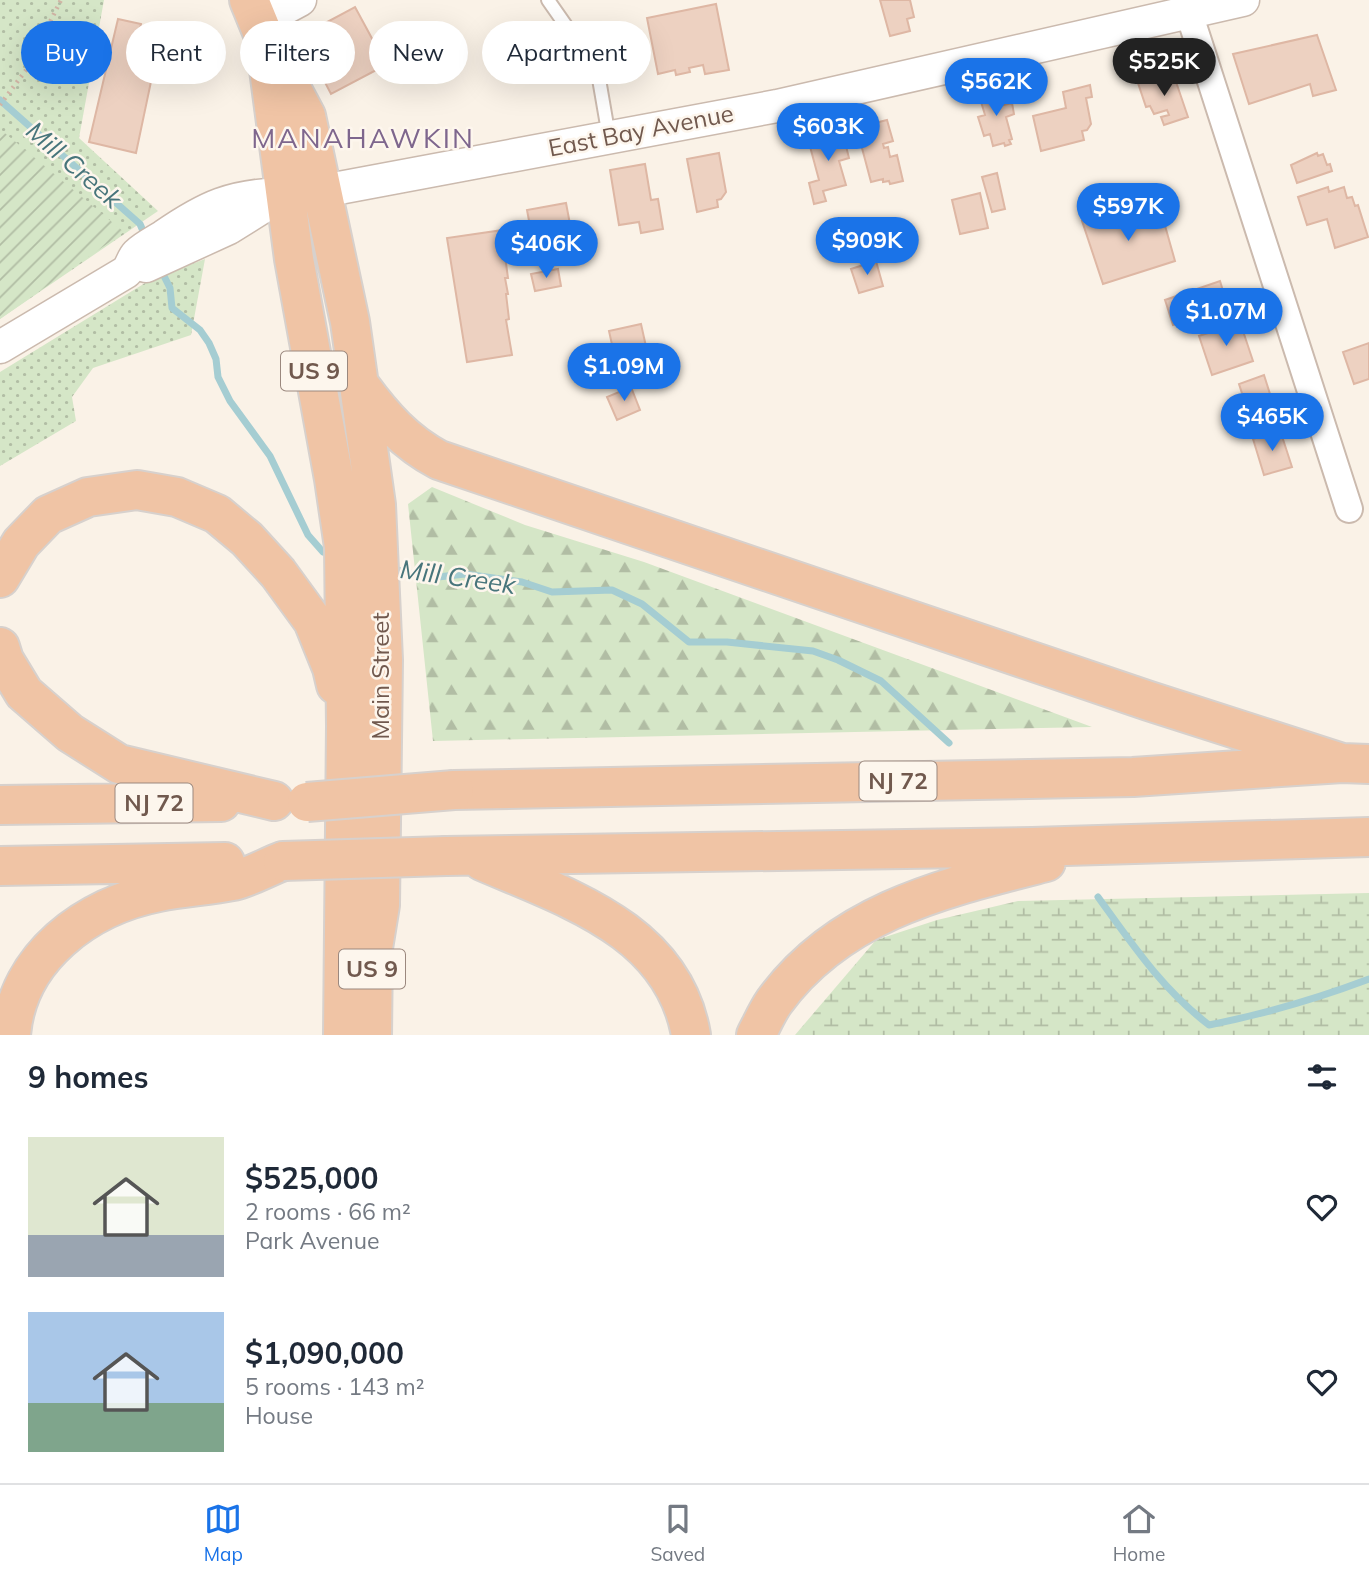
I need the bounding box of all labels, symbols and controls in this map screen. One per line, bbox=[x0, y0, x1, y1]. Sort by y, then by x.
chip: Buy bbox=[21, 21, 112, 84]
chip: Rent bbox=[126, 21, 226, 84]
chip: Filters bbox=[240, 21, 355, 84]
chip: New bbox=[369, 21, 468, 84]
chip: Apartment bbox=[482, 21, 651, 84]
pin: $525K bbox=[1115, 38, 1213, 98]
text: $525K bbox=[1129, 46, 1199, 75]
pin: $562K bbox=[947, 58, 1045, 118]
text: $562K bbox=[961, 66, 1031, 95]
street label: East Bay Avenue bbox=[546, 97, 736, 163]
pin: $603K bbox=[779, 104, 877, 163]
text: $603K bbox=[793, 111, 863, 140]
water label: Mill Creek bbox=[20, 114, 130, 216]
district label: MANAHAWKIN bbox=[251, 120, 475, 155]
pin: $597K bbox=[1079, 184, 1177, 243]
text: $597K bbox=[1093, 191, 1163, 220]
pin: $909K bbox=[818, 218, 916, 277]
pin: $406K bbox=[497, 220, 595, 280]
text: $909K bbox=[832, 225, 902, 254]
text: $406K bbox=[511, 228, 581, 257]
pin: $1.07M bbox=[1169, 288, 1283, 348]
text: $1.07M bbox=[1186, 296, 1266, 325]
pin: $1.09M bbox=[567, 344, 681, 403]
text: $1.09M bbox=[584, 351, 664, 380]
road number: US 9 bbox=[281, 352, 347, 390]
pin: $465K bbox=[1223, 393, 1321, 453]
text: $465K bbox=[1237, 401, 1307, 430]
water label: Mill Creek bbox=[398, 552, 519, 601]
street label: Main Street bbox=[365, 612, 395, 740]
road number: NJ 72 bbox=[860, 762, 936, 800]
road number: NJ 72 bbox=[116, 783, 192, 822]
road number: US 9 bbox=[339, 950, 405, 988]
text: 9 homes bbox=[28, 1058, 149, 1096]
icon: filters bbox=[1303, 1058, 1341, 1096]
text: $525,000 bbox=[245, 1159, 378, 1197]
icon: home bbox=[84, 1165, 168, 1249]
icon: heart bbox=[1303, 1188, 1341, 1226]
text: 2 rooms · 66 m² bbox=[245, 1197, 411, 1226]
text: Park Avenue bbox=[245, 1226, 380, 1255]
text: $1,090,000 bbox=[245, 1334, 404, 1372]
icon: home bbox=[84, 1340, 168, 1424]
icon: heart bbox=[1303, 1363, 1341, 1401]
text: 5 rooms · 143 m² bbox=[245, 1372, 425, 1401]
text: House bbox=[245, 1401, 313, 1430]
tab: Map bbox=[204, 1500, 243, 1566]
tab: Saved bbox=[650, 1500, 705, 1566]
tab: Home bbox=[1113, 1500, 1165, 1566]

